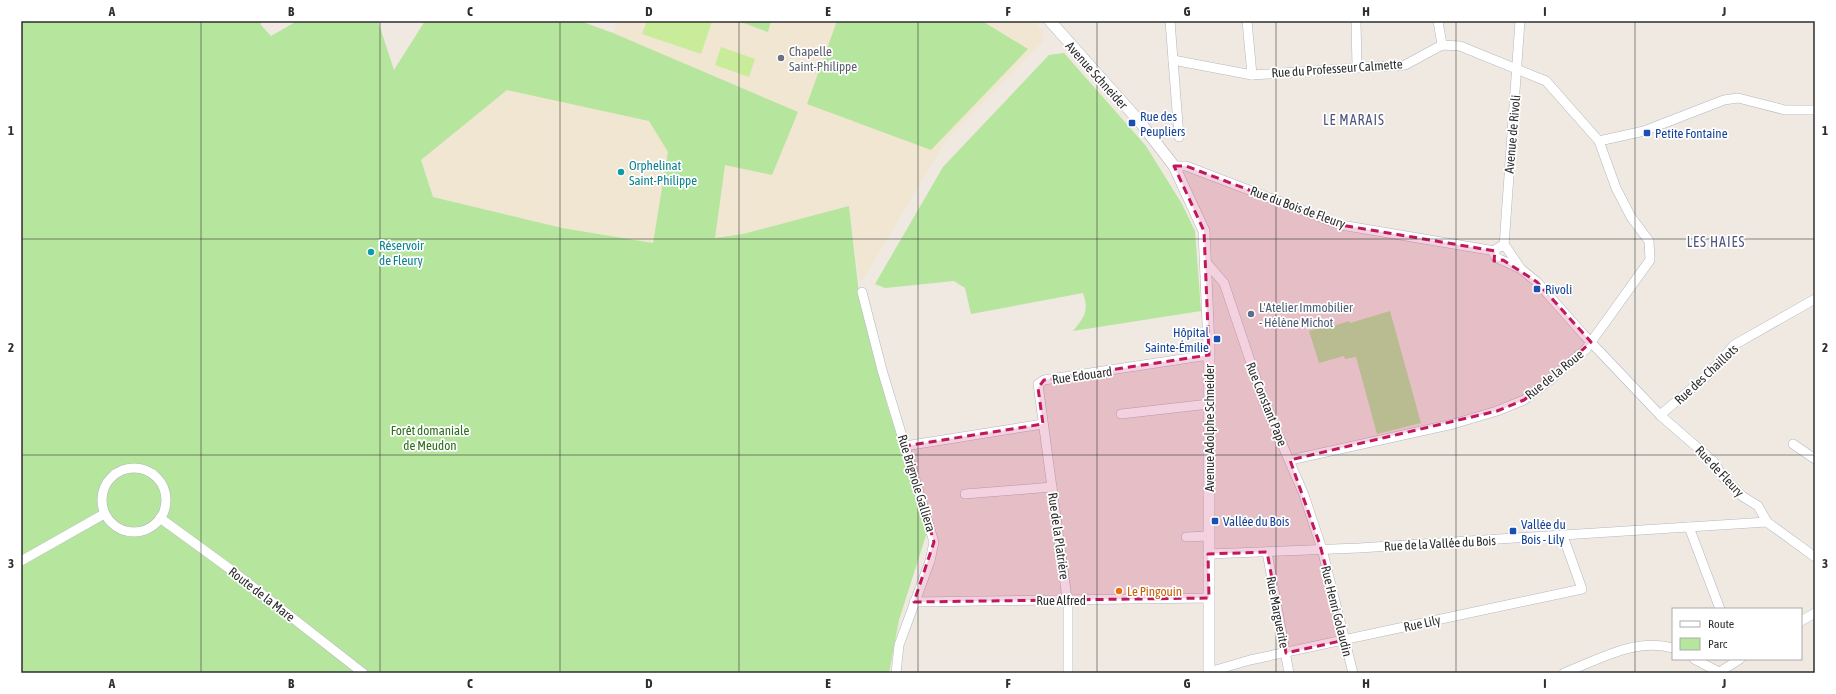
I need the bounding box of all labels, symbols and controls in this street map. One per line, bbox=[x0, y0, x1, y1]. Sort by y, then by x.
text: A bbox=[108, 4, 116, 19]
text: B bbox=[288, 4, 295, 19]
text: C bbox=[467, 4, 473, 19]
text: D bbox=[645, 4, 653, 19]
text: E bbox=[825, 4, 831, 19]
text: F bbox=[1005, 4, 1011, 19]
text: G bbox=[1184, 4, 1191, 19]
text: H bbox=[1362, 4, 1370, 19]
text: I bbox=[1543, 4, 1547, 19]
text: J bbox=[1721, 4, 1726, 19]
street label: Avenue Schneider bbox=[1062, 39, 1131, 112]
place label: Chapelle Saint-Philippe bbox=[789, 44, 857, 74]
marker: Chapelle Saint-Philippe bbox=[776, 53, 786, 63]
street label: Rue du Professeur Calmette bbox=[1271, 56, 1403, 81]
street label: Avenue de Rivoli bbox=[1502, 94, 1523, 174]
place label: Rue des Peupliers bbox=[1140, 109, 1186, 139]
district label: LE MARAIS bbox=[1323, 112, 1385, 128]
marker: Rue des Peupliers bbox=[1127, 118, 1137, 128]
text: 1 bbox=[8, 123, 14, 138]
text: 1 bbox=[1822, 123, 1828, 138]
place label: Petite Fontaine bbox=[1655, 126, 1728, 141]
marker: Petite Fontaine bbox=[1642, 128, 1652, 138]
place label: Orphelinat Saint-Philippe bbox=[629, 158, 697, 188]
marker: Orphelinat Saint-Philippe bbox=[616, 167, 626, 177]
street label: Rue du Bois de Fleury bbox=[1248, 183, 1348, 232]
district label: LES HAIES bbox=[1687, 234, 1745, 250]
place label: Réservoir de Fleury bbox=[379, 238, 424, 268]
marker: Réservoir de Fleury bbox=[366, 247, 376, 257]
place label: Rivoli bbox=[1545, 282, 1572, 297]
marker: Rivoli bbox=[1532, 284, 1542, 294]
place label: L'Atelier Immobilier - Hélène Michot bbox=[1259, 300, 1353, 330]
marker: L'Atelier Immobilier - Hélène Michot bbox=[1246, 309, 1256, 319]
place label: Hôpital Sainte-Émilie bbox=[1145, 325, 1210, 355]
marker: Hôpital Sainte-Émilie bbox=[1212, 334, 1222, 344]
text: 2 bbox=[8, 340, 14, 355]
text: 2 bbox=[1822, 340, 1828, 355]
street label: Rue des Chaillots bbox=[1671, 341, 1741, 408]
street label: Rue de la Roue bbox=[1522, 346, 1586, 402]
street label: Rue Constant Pape bbox=[1243, 360, 1290, 448]
street label: Rue Edouard bbox=[1051, 364, 1113, 387]
street label: Avenue Adolphe Schneider bbox=[1202, 364, 1217, 492]
park label: Forêt domaniale de Meudon bbox=[391, 423, 469, 453]
street label: Rue Brignole Galliera bbox=[895, 433, 938, 534]
street label: Rue de Fleury bbox=[1692, 443, 1747, 500]
street label: Rue de la Platrière bbox=[1045, 492, 1072, 581]
place label: Vallée du Bois bbox=[1223, 514, 1290, 529]
marker: Vallée du Bois bbox=[1210, 516, 1220, 526]
place label: Vallée du Bois - Lily bbox=[1521, 517, 1566, 547]
marker: Vallée du Bois - Lily bbox=[1508, 526, 1518, 536]
street label: Rue de la Vallée du Bois bbox=[1384, 533, 1497, 554]
text: 3 bbox=[8, 556, 14, 571]
text: 3 bbox=[1822, 556, 1828, 571]
street label: Route de la Mare bbox=[226, 564, 298, 625]
street label: Rue Henri Golaudin bbox=[1318, 564, 1355, 658]
street label: Rue Marguerite bbox=[1263, 575, 1292, 649]
place label: Le Pingouin bbox=[1127, 584, 1182, 599]
marker: Le Pingouin bbox=[1114, 586, 1124, 596]
street label: Rue Alfred bbox=[1036, 593, 1086, 608]
legend bbox=[1672, 608, 1802, 660]
street label: Rue Lily bbox=[1402, 612, 1442, 635]
text: Route bbox=[1708, 617, 1734, 631]
text: Parc bbox=[1708, 637, 1728, 651]
text: A bbox=[108, 676, 116, 691]
text: B bbox=[288, 676, 295, 691]
text: C bbox=[467, 676, 473, 691]
text: D bbox=[645, 676, 653, 691]
text: E bbox=[825, 676, 831, 691]
text: F bbox=[1005, 676, 1011, 691]
text: G bbox=[1184, 676, 1191, 691]
text: H bbox=[1362, 676, 1370, 691]
text: I bbox=[1543, 676, 1547, 691]
text: J bbox=[1721, 676, 1726, 691]

